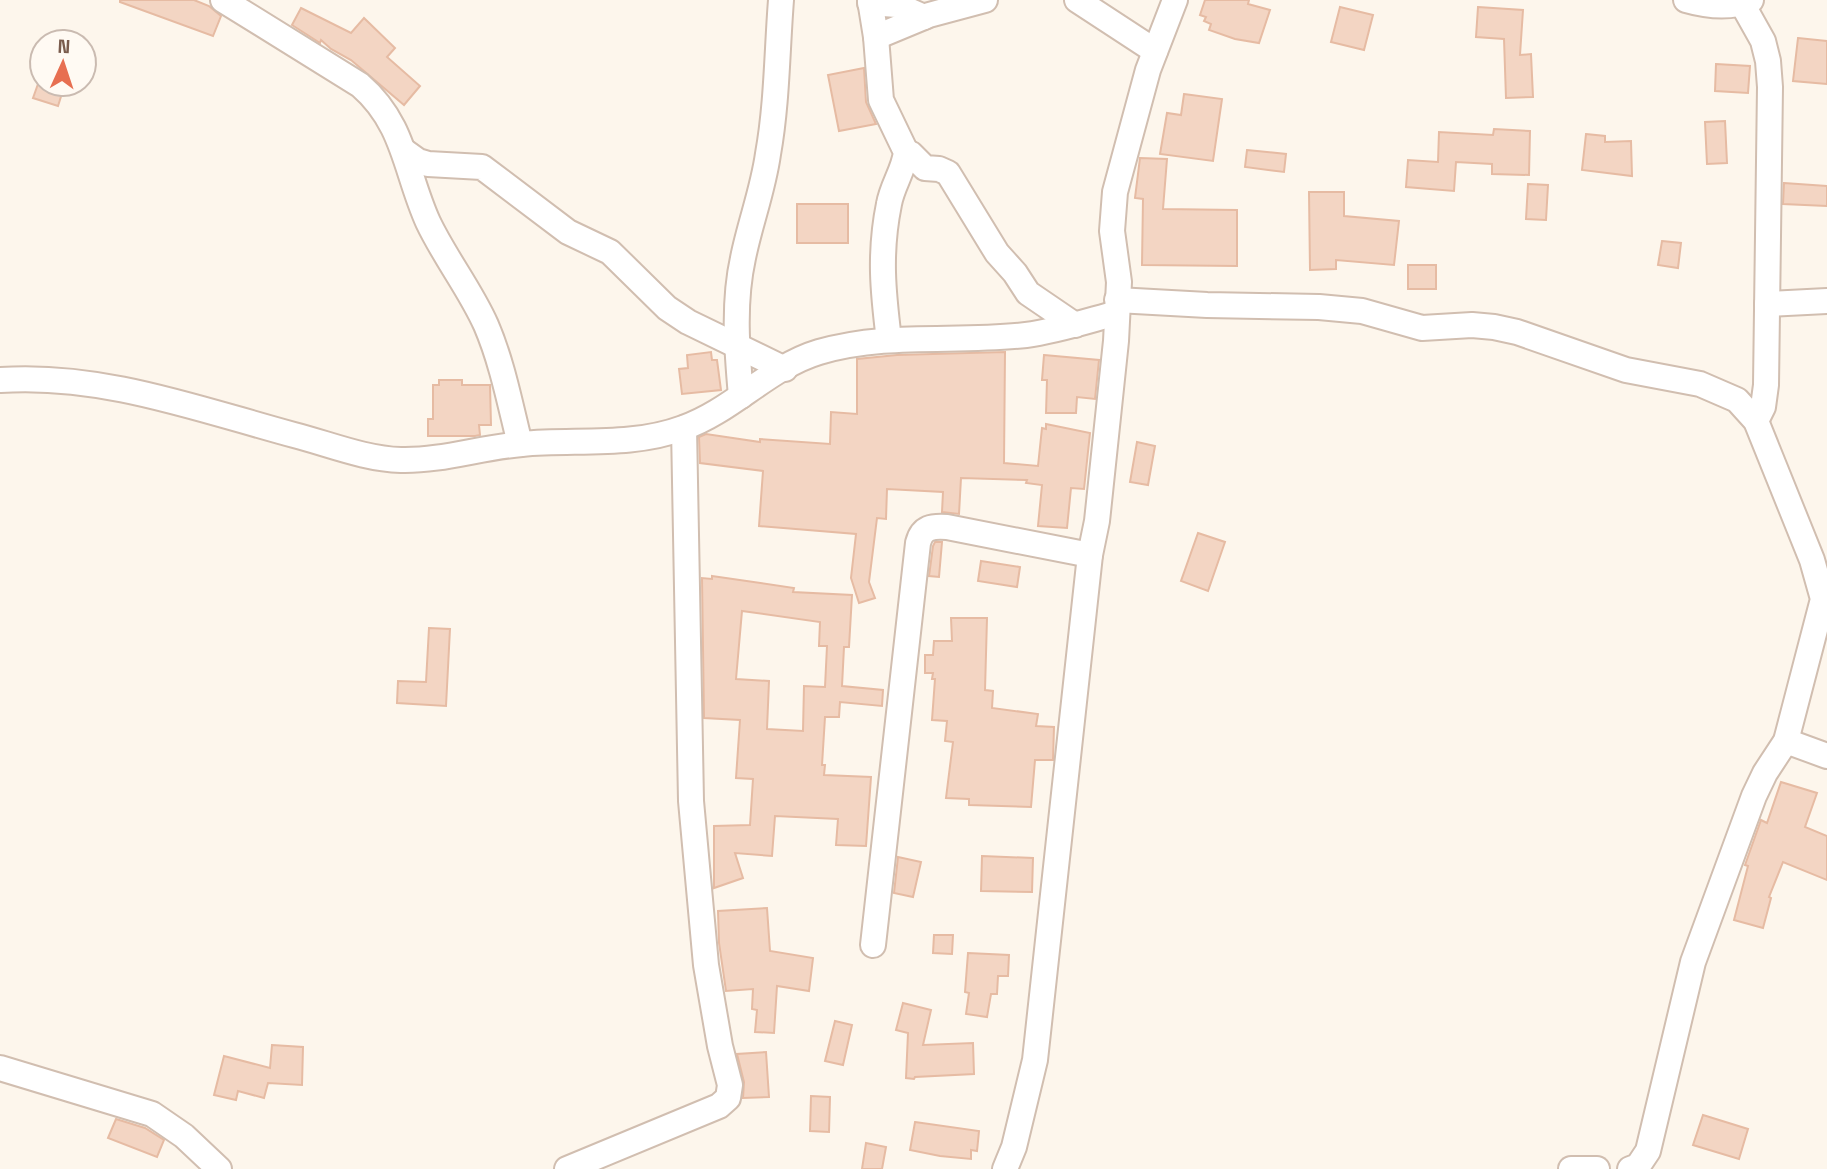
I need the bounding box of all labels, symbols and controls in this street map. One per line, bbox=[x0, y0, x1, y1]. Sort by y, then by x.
north arrow bbox=[28, 28, 98, 98]
text: N bbox=[57, 34, 71, 59]

